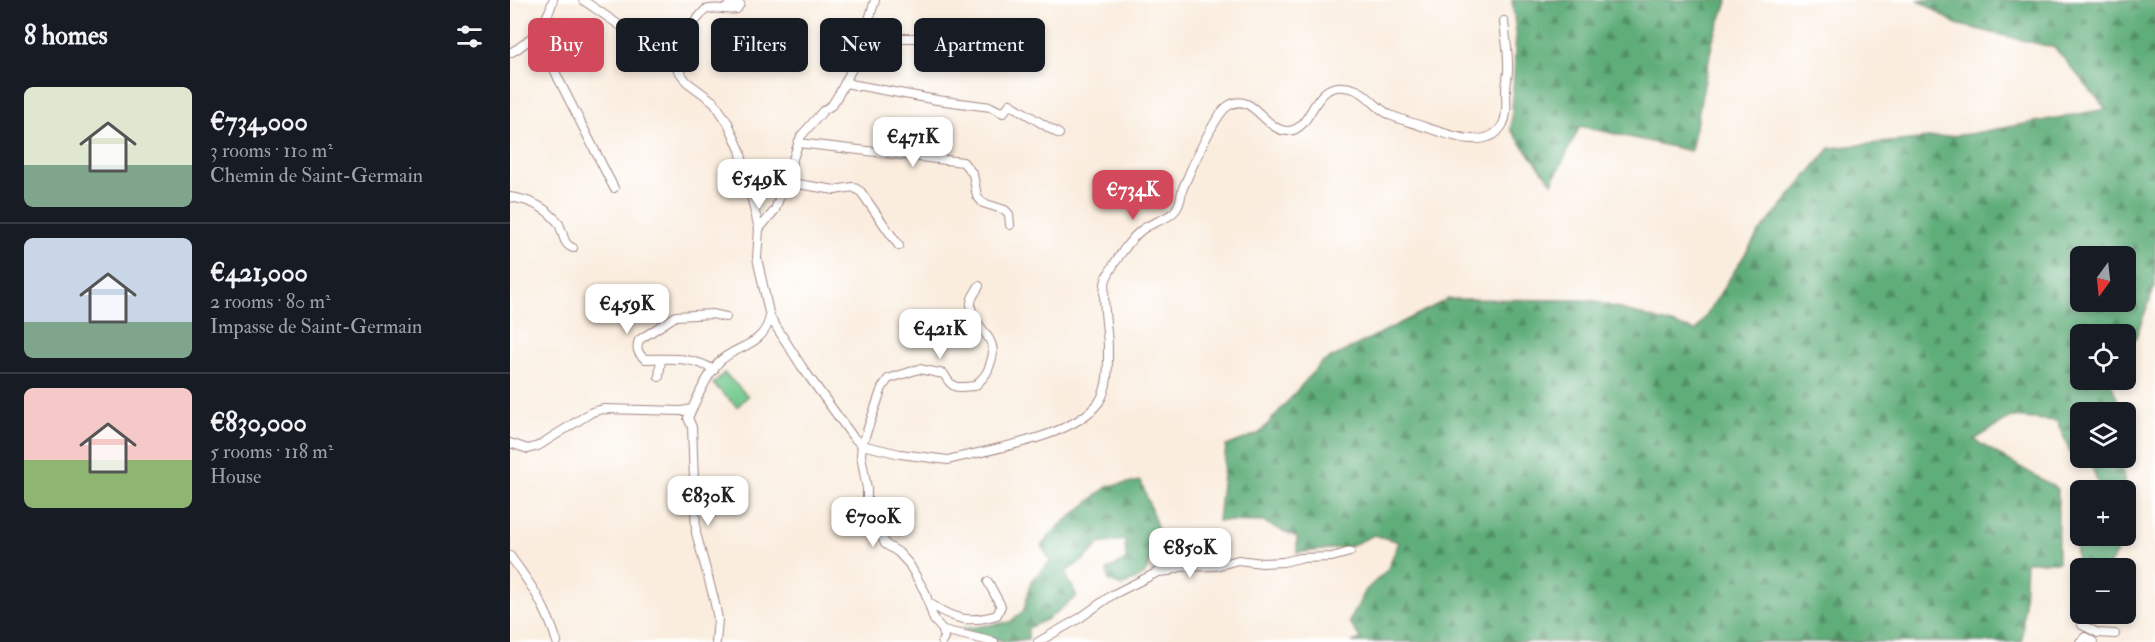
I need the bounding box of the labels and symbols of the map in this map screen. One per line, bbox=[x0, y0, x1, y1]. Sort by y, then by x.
pin: €471K bbox=[871, 117, 955, 168]
pin: €549K bbox=[717, 159, 801, 210]
pin: €734K bbox=[1091, 170, 1175, 221]
north arrow bbox=[2070, 246, 2136, 312]
pin: €459K bbox=[585, 284, 669, 335]
pin: €421K bbox=[898, 309, 982, 360]
pin: €830K bbox=[666, 476, 750, 527]
pin: €700K bbox=[831, 497, 915, 548]
pin: €850K bbox=[1148, 528, 1232, 579]

